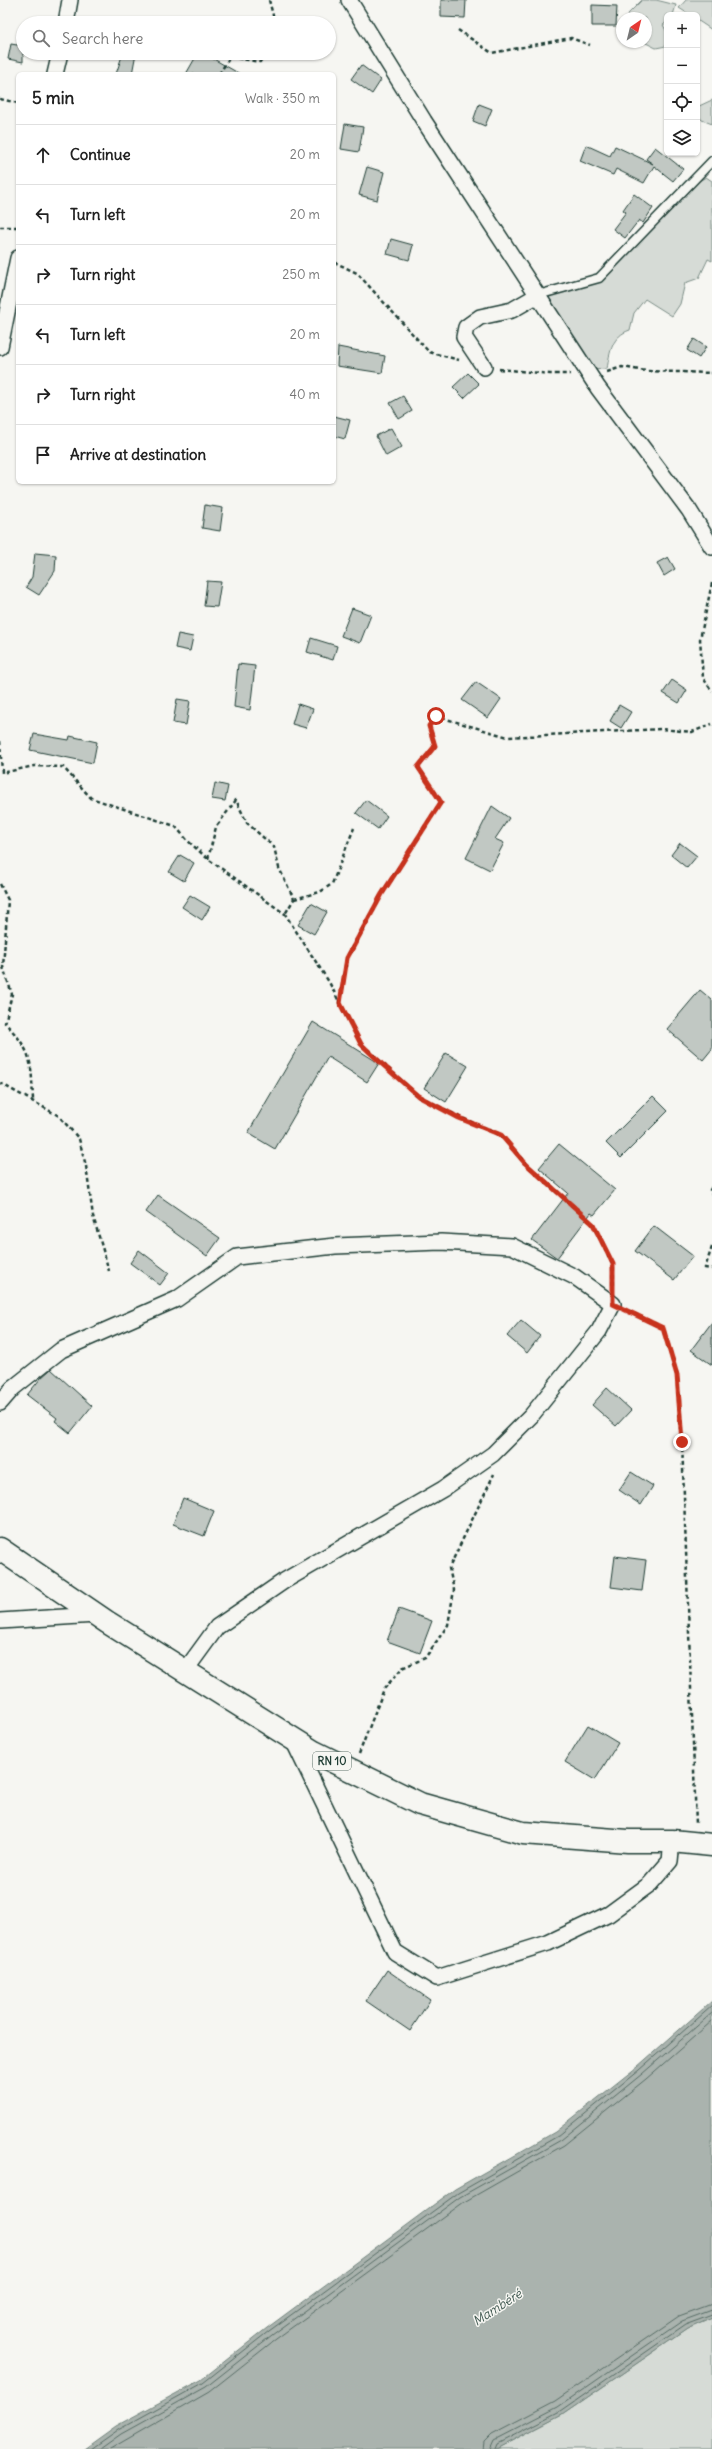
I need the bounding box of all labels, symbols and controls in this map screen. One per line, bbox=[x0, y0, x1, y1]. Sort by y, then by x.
north arrow bbox=[616, 12, 652, 48]
map controls bbox=[664, 12, 700, 156]
button: + bbox=[664, 12, 700, 48]
search box bbox=[16, 16, 336, 60]
icon: search bbox=[30, 27, 52, 49]
text: Search here bbox=[62, 29, 143, 48]
button: − bbox=[664, 48, 700, 84]
button: locate bbox=[664, 84, 700, 120]
text: 5 min bbox=[32, 87, 74, 109]
text: Walk · 350 m bbox=[245, 90, 320, 107]
button: layers bbox=[664, 120, 700, 156]
icon: ahead bbox=[32, 144, 54, 166]
text: Continue bbox=[70, 145, 131, 164]
text: 20 m bbox=[290, 146, 320, 163]
icon: left bbox=[32, 204, 54, 226]
text: Turn left bbox=[70, 205, 125, 224]
text: 20 m bbox=[290, 206, 320, 223]
icon: right bbox=[32, 264, 54, 286]
text: Turn right bbox=[70, 265, 135, 284]
text: 250 m bbox=[282, 266, 320, 283]
icon: left bbox=[32, 324, 54, 346]
text: Turn left bbox=[70, 325, 125, 344]
text: 20 m bbox=[290, 326, 320, 343]
icon: right bbox=[32, 384, 54, 406]
text: Turn right bbox=[70, 385, 135, 404]
text: 40 m bbox=[289, 386, 320, 403]
icon: arrive bbox=[32, 444, 54, 466]
text: Arrive at destination bbox=[70, 445, 206, 464]
route start bbox=[427, 707, 445, 725]
route end bbox=[673, 1433, 691, 1451]
road number: RN 10 bbox=[313, 1752, 351, 1770]
water label: Mambéré bbox=[469, 2285, 526, 2330]

